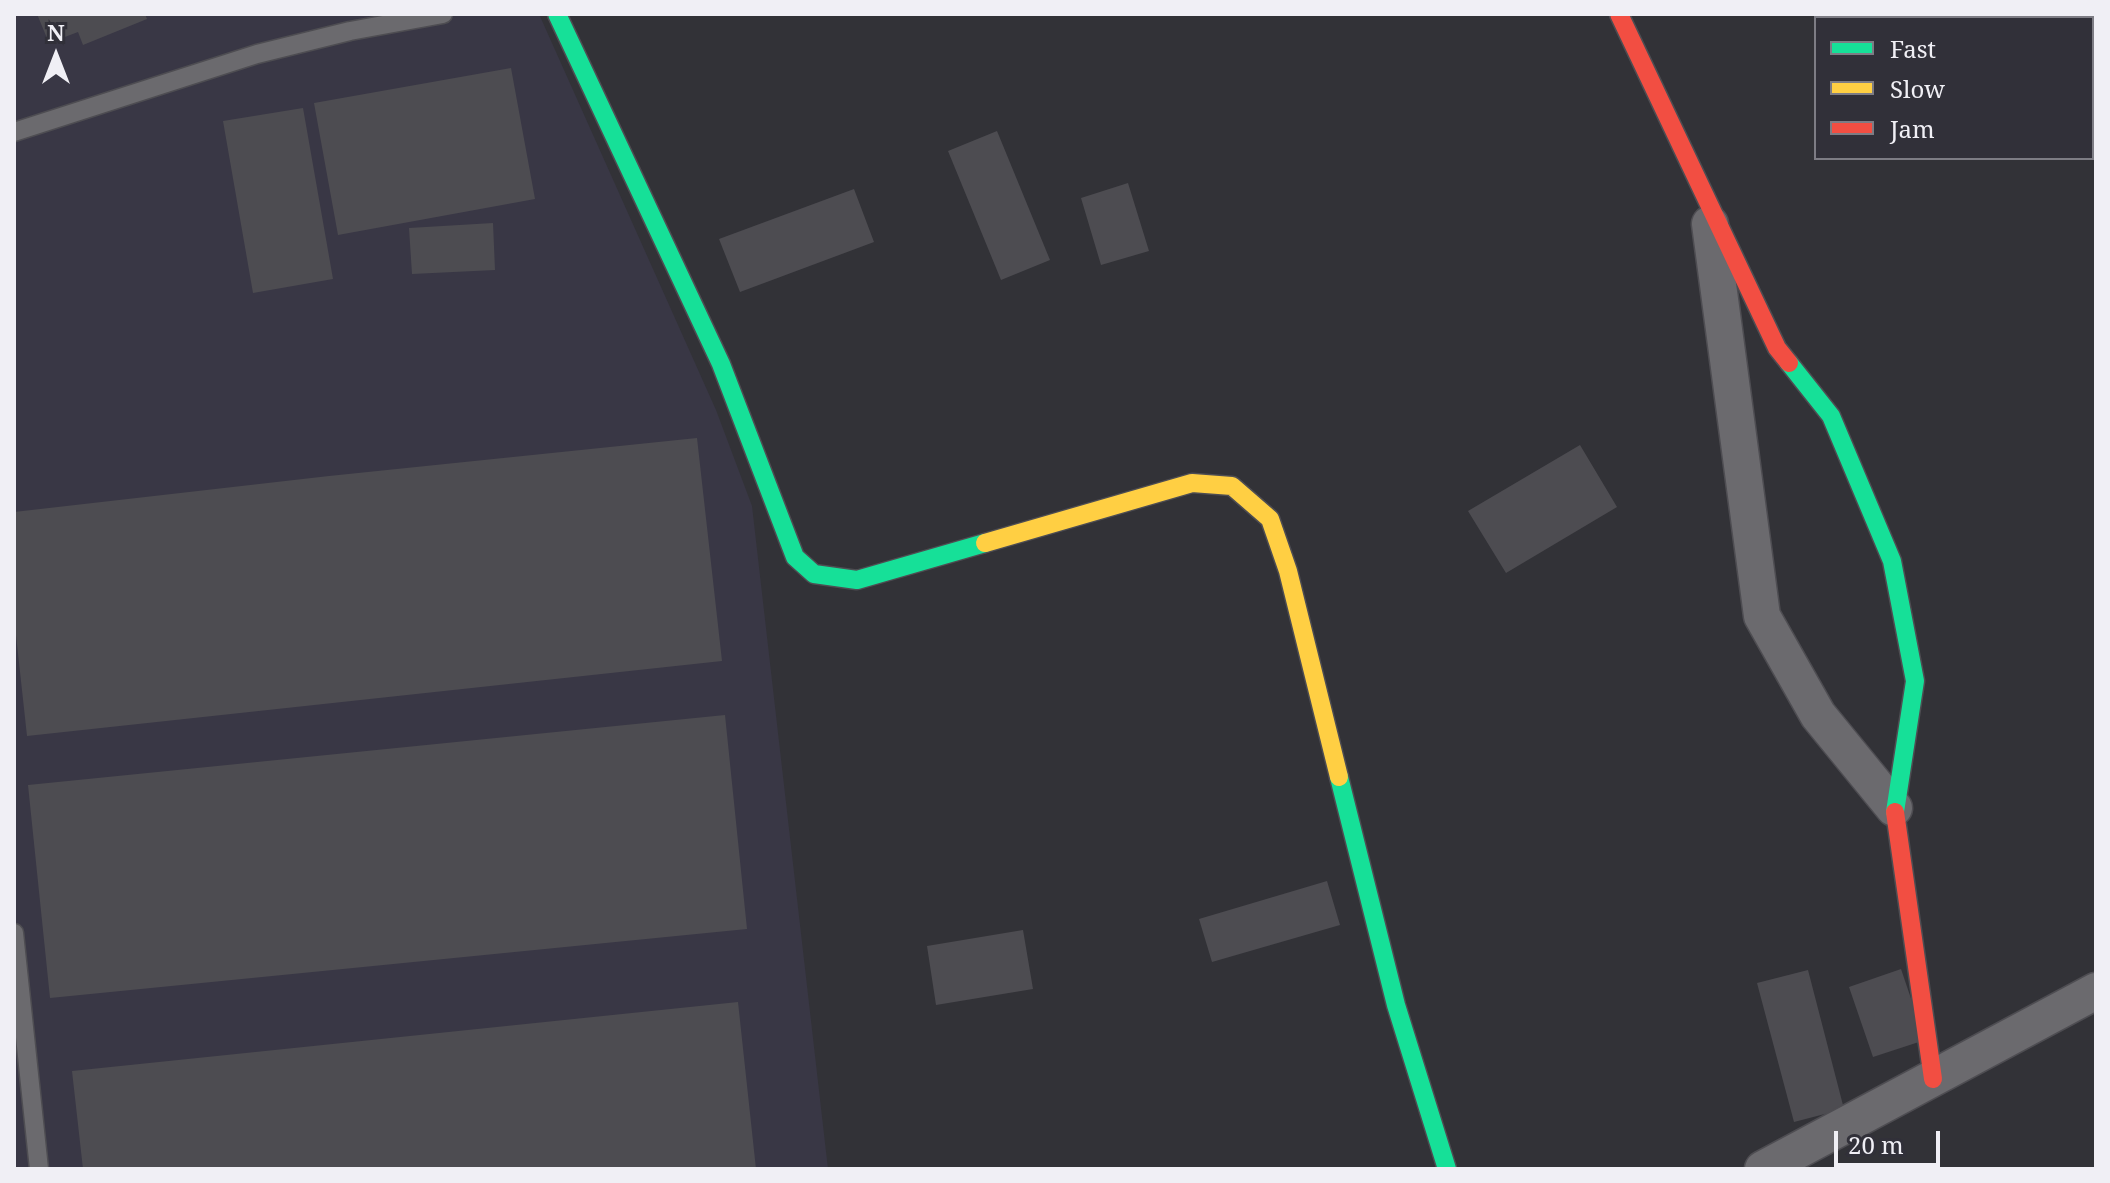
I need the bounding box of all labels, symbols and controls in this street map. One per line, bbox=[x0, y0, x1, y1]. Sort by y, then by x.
north arrow bbox=[16, 16, 96, 96]
legend bbox=[1814, 16, 2094, 160]
text: N bbox=[47, 17, 65, 47]
text: Fast bbox=[1890, 32, 1936, 65]
text: Slow bbox=[1890, 72, 1945, 105]
text: Jam bbox=[1890, 112, 1935, 145]
scale bar bbox=[1838, 1115, 1944, 1165]
text: 20 m bbox=[1848, 1128, 1904, 1161]

